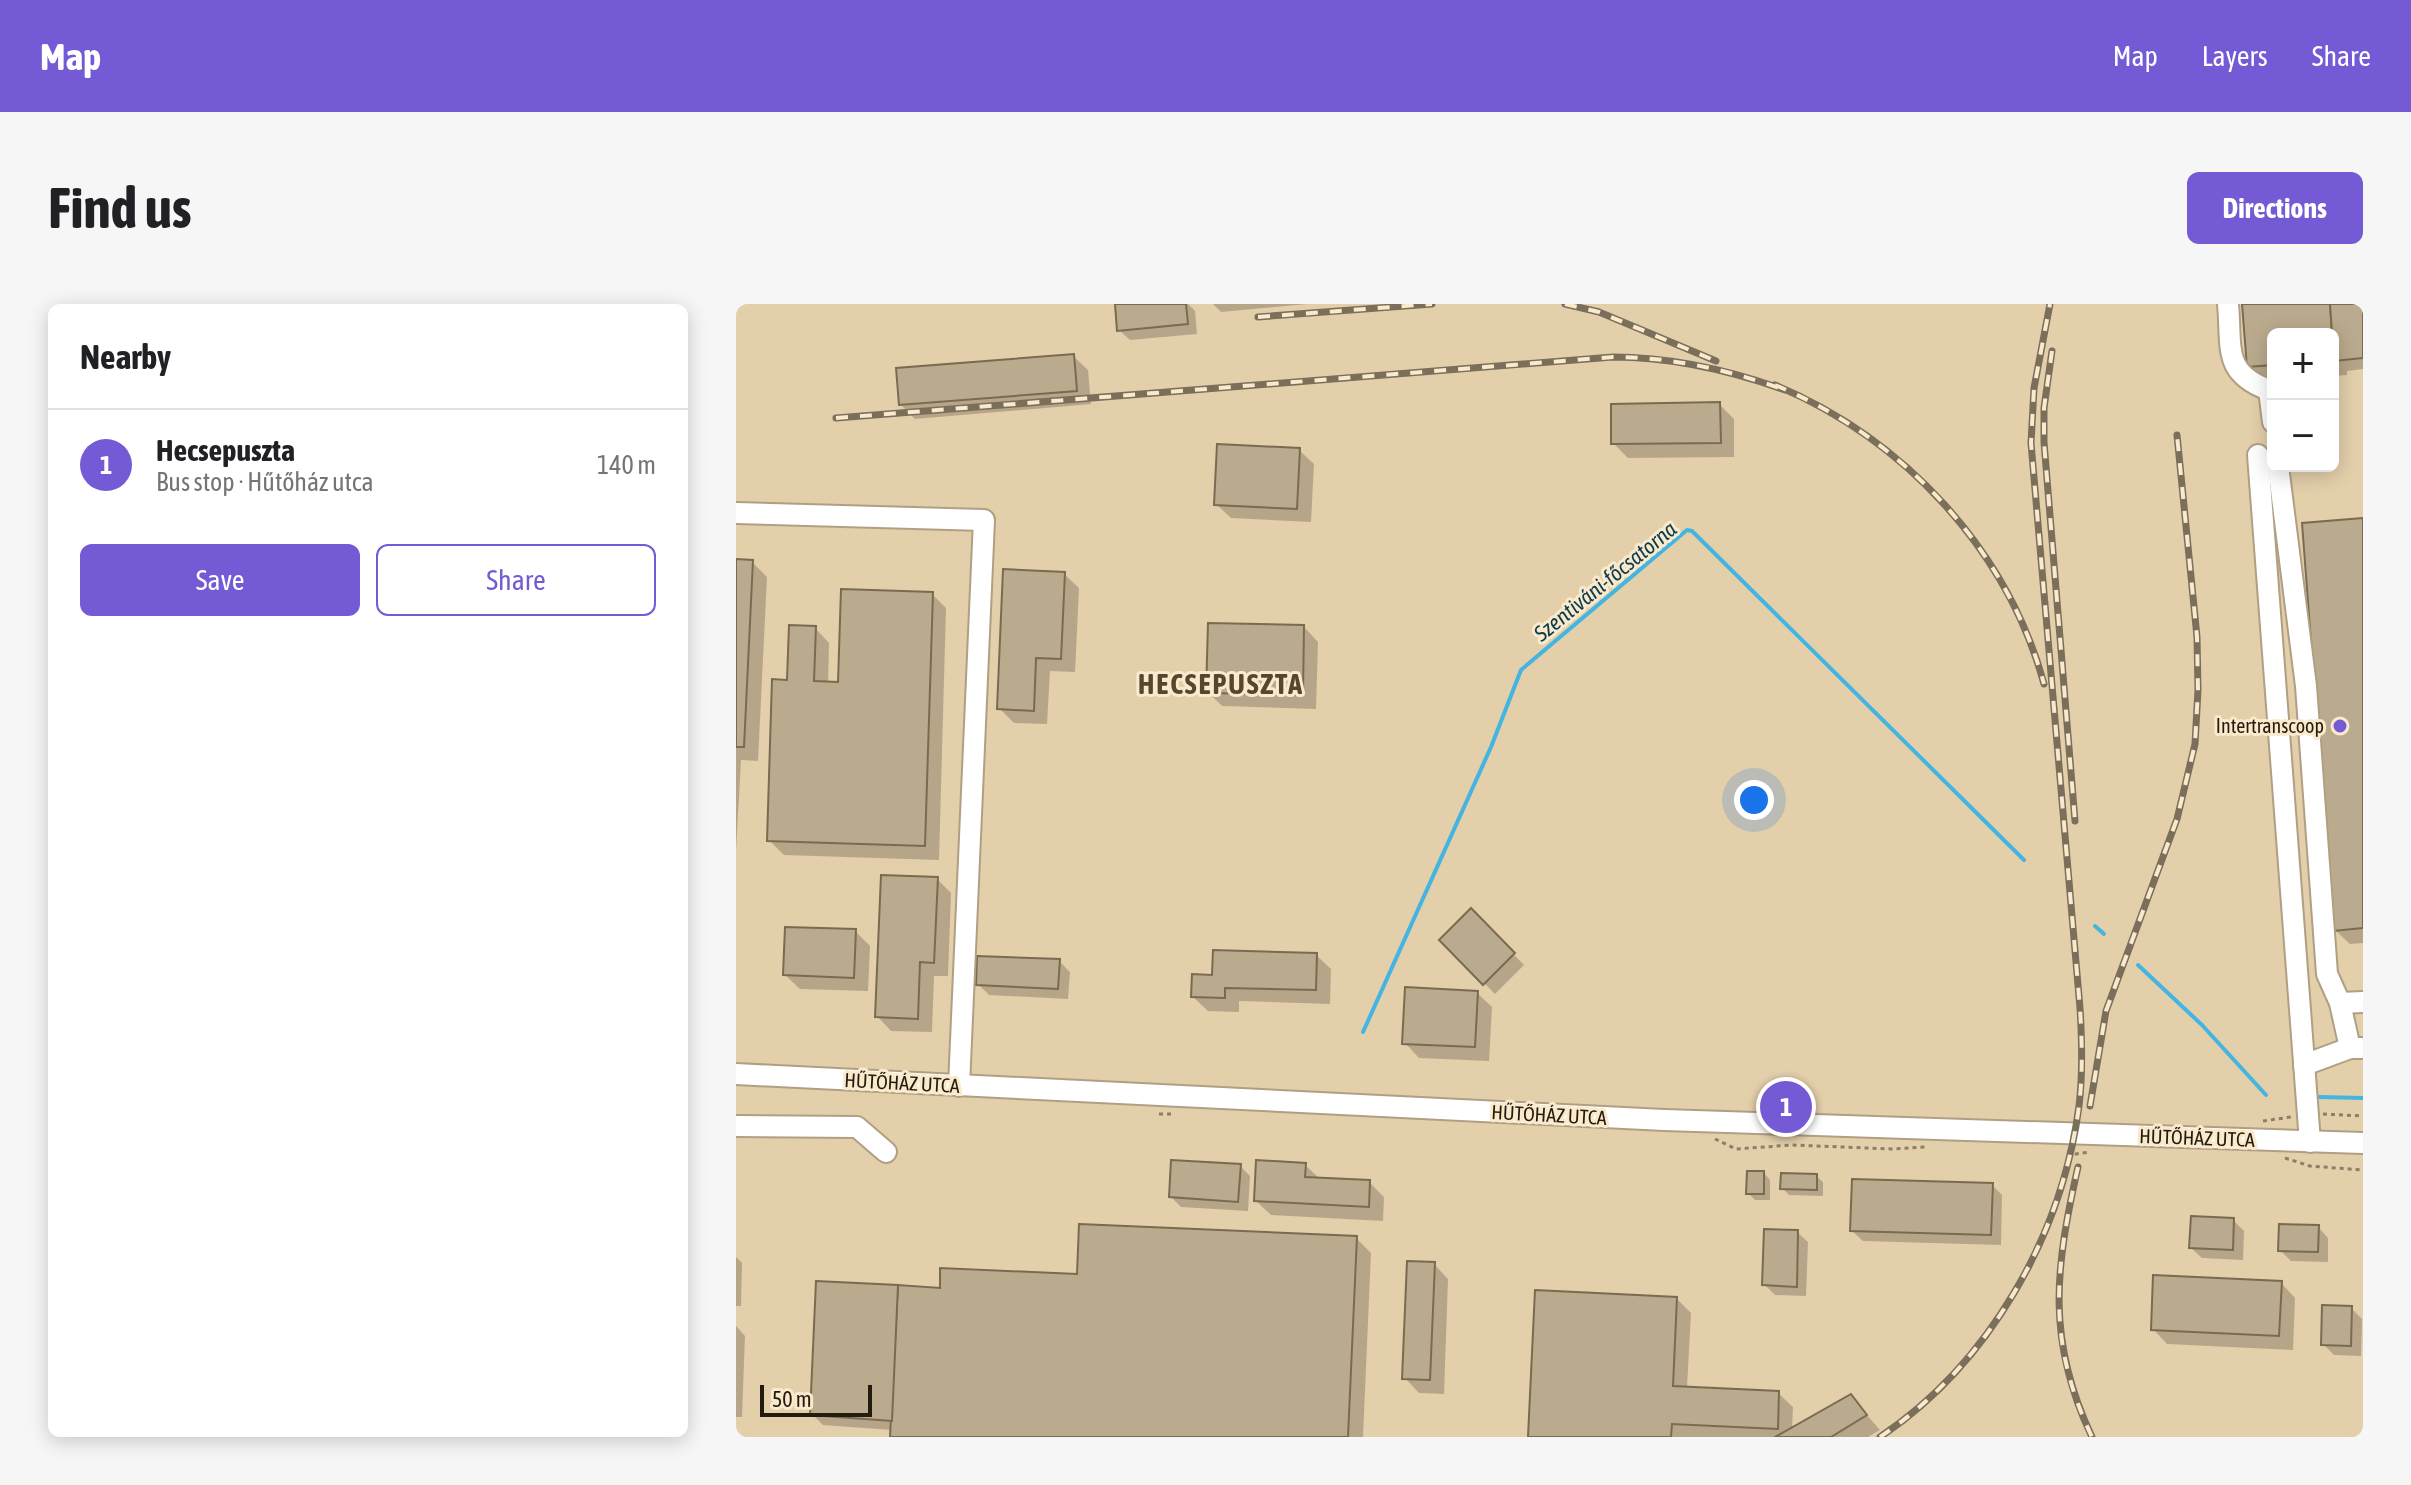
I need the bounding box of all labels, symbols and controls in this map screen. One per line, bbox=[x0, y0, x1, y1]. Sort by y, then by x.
text: Map bbox=[40, 35, 101, 78]
text: Map bbox=[2113, 40, 2158, 72]
text: Layers bbox=[2202, 40, 2268, 72]
text: Share bbox=[2312, 40, 2371, 72]
button: Directions bbox=[2187, 172, 2363, 244]
text: Find us bbox=[48, 176, 192, 240]
map controls bbox=[2267, 328, 2339, 472]
button: + bbox=[2267, 328, 2339, 400]
text: Nearby bbox=[80, 337, 171, 376]
button: − bbox=[2267, 400, 2339, 472]
text: Hecsepuszta bbox=[156, 433, 295, 467]
text: 1 bbox=[100, 450, 112, 480]
text: 140 m bbox=[597, 450, 656, 480]
text: Bus stop · Hűtőház utca bbox=[156, 467, 374, 497]
water label: Szentiváni-főcsatorna bbox=[1528, 516, 1681, 647]
button: Save bbox=[80, 544, 360, 616]
button: Share bbox=[376, 544, 656, 616]
district label: HECSEPUSZTA bbox=[1138, 668, 1304, 700]
place label: Intertranscoop bbox=[2216, 714, 2324, 737]
marker: Intertranscoop bbox=[2331, 717, 2349, 735]
your location bbox=[1734, 780, 1774, 820]
street label: HŰTŐHÁZ UTCA bbox=[844, 1068, 961, 1097]
pin: 1 bbox=[1760, 1077, 1812, 1137]
street label: HŰTŐHÁZ UTCA bbox=[1491, 1100, 1608, 1129]
street label: HŰTŐHÁZ UTCA bbox=[2139, 1124, 2255, 1151]
scale bar bbox=[760, 1381, 872, 1417]
text: 50 m bbox=[772, 1386, 812, 1412]

